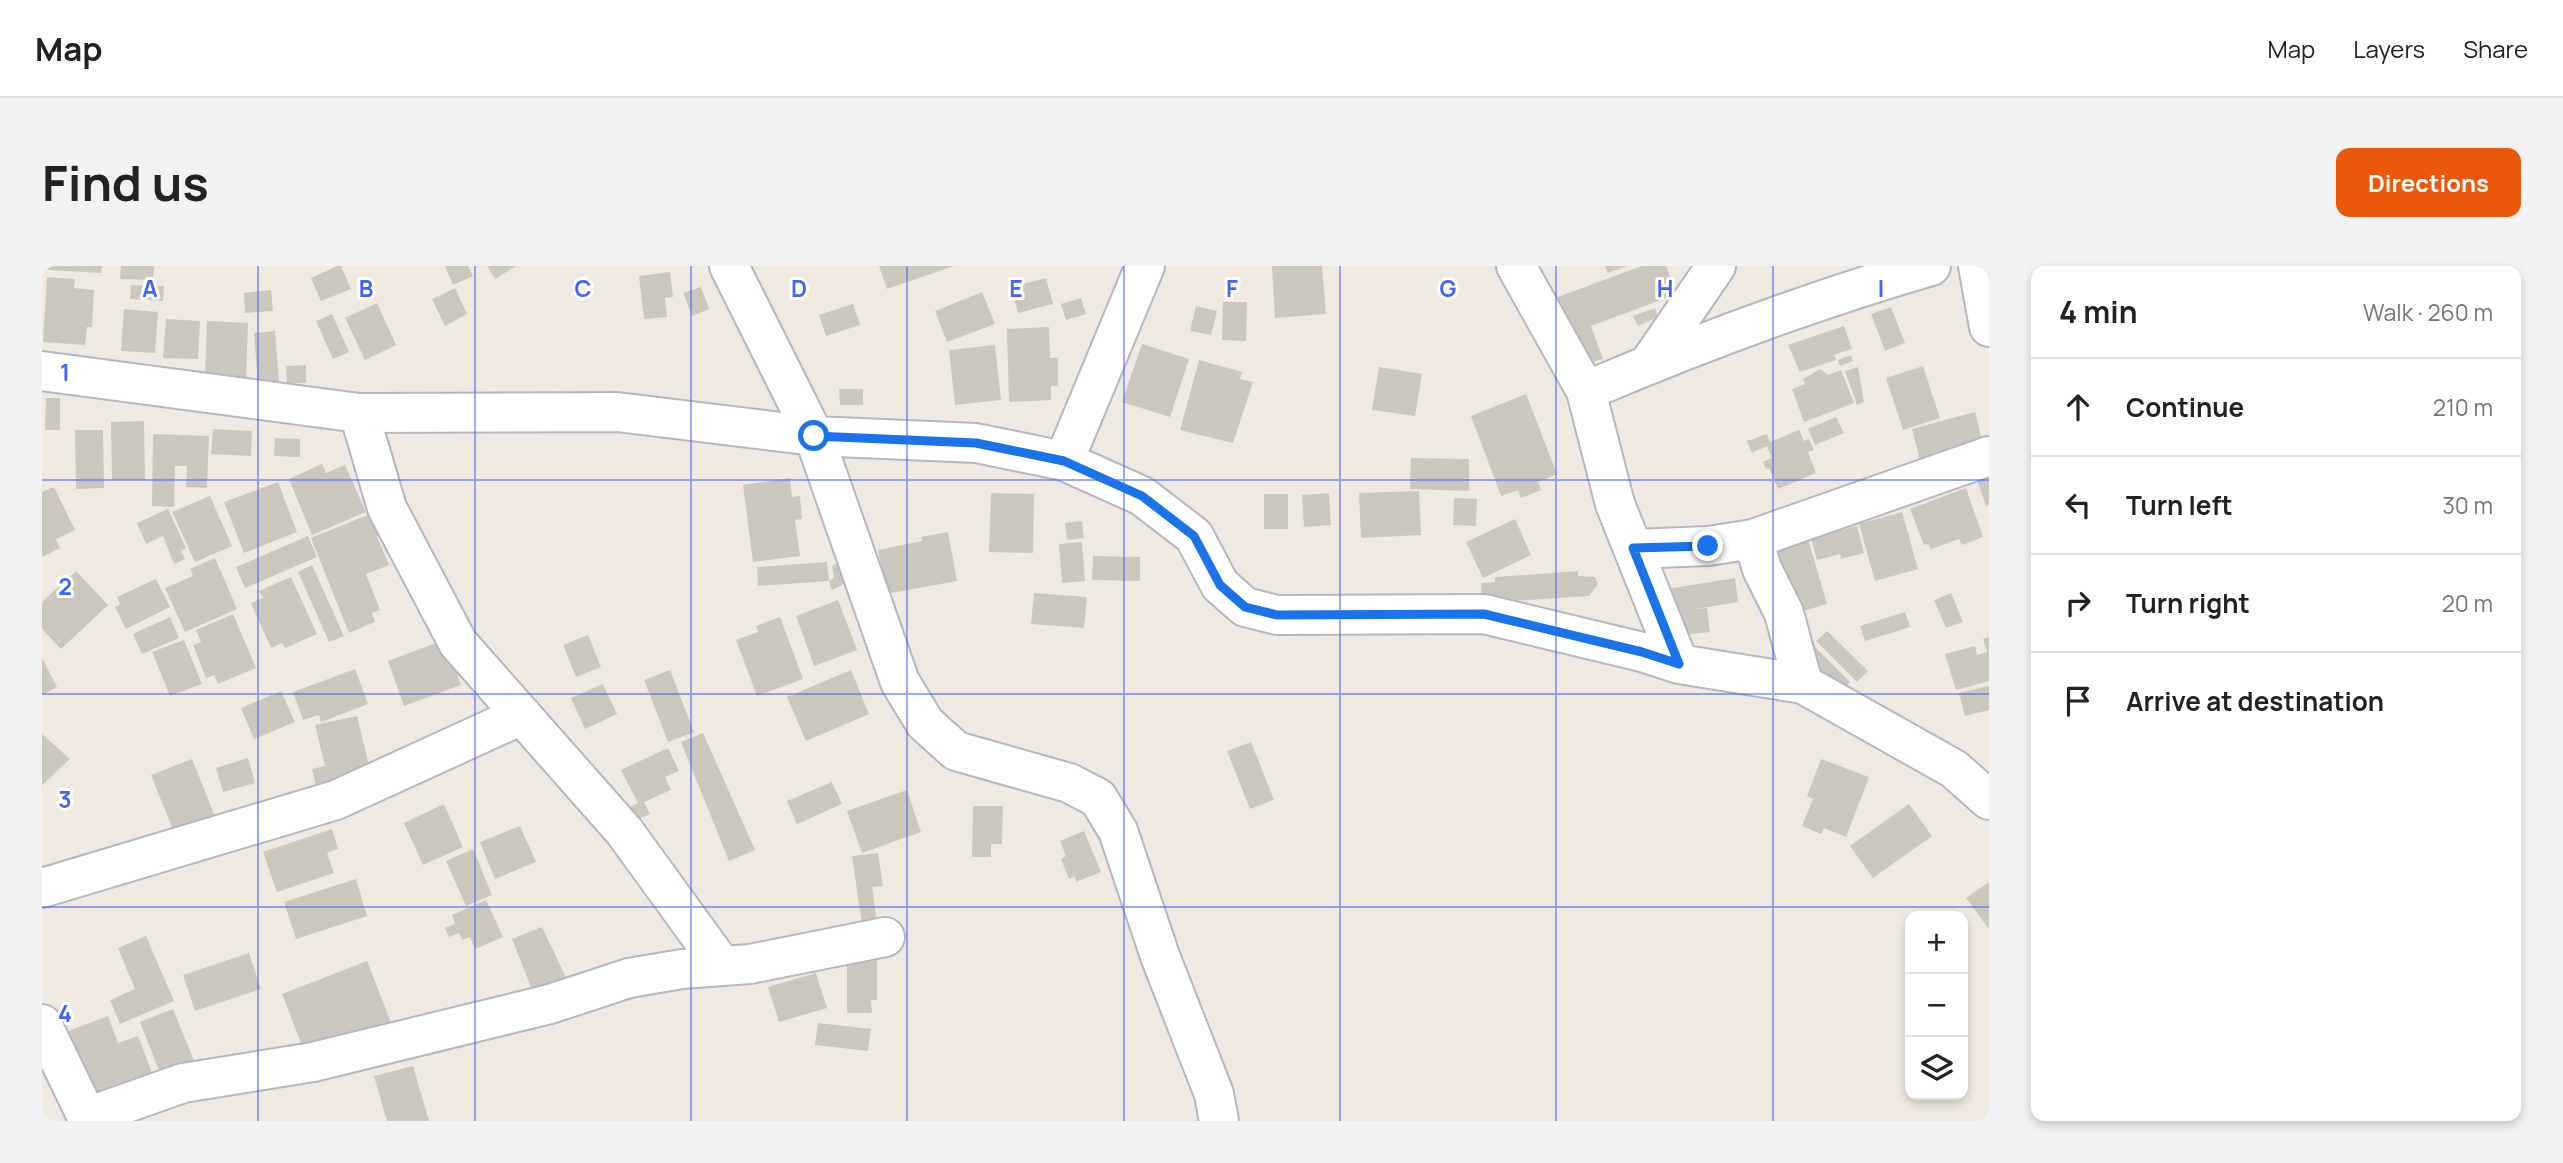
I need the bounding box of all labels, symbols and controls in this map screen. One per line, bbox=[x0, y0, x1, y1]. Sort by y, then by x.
text: Map bbox=[35, 26, 103, 71]
text: Map bbox=[2268, 32, 2315, 65]
text: Layers bbox=[2353, 32, 2425, 65]
text: Share bbox=[2463, 32, 2528, 65]
button: Directions bbox=[2336, 148, 2521, 217]
text: Find us bbox=[42, 149, 209, 216]
text: A bbox=[142, 272, 158, 304]
text: B bbox=[359, 272, 373, 304]
text: C bbox=[575, 272, 592, 304]
text: D bbox=[791, 272, 807, 304]
text: E bbox=[1009, 272, 1023, 304]
text: F bbox=[1226, 272, 1238, 304]
text: G bbox=[1440, 272, 1457, 304]
text: H bbox=[1657, 272, 1673, 304]
text: I bbox=[1878, 272, 1884, 304]
text: 4 min bbox=[2059, 291, 2137, 332]
text: Walk · 260 m bbox=[2363, 296, 2493, 328]
text: 1 bbox=[60, 356, 70, 388]
icon: ahead bbox=[2059, 388, 2097, 426]
text: Continue bbox=[2126, 389, 2244, 425]
text: 210 m bbox=[2433, 391, 2493, 423]
route start bbox=[798, 420, 829, 451]
icon: left bbox=[2059, 486, 2097, 524]
text: Turn left bbox=[2126, 487, 2233, 523]
text: 30 m bbox=[2442, 489, 2493, 521]
route end bbox=[1692, 530, 1723, 561]
text: 2 bbox=[58, 570, 72, 602]
icon: right bbox=[2059, 584, 2097, 622]
text: Turn right bbox=[2126, 585, 2250, 621]
text: 20 m bbox=[2442, 587, 2493, 619]
icon: arrive bbox=[2059, 682, 2097, 720]
text: Arrive at destination bbox=[2126, 683, 2384, 719]
text: 3 bbox=[58, 783, 72, 815]
map controls bbox=[1905, 911, 1968, 1100]
button: + bbox=[1905, 911, 1968, 974]
button: − bbox=[1905, 974, 1968, 1037]
text: 4 bbox=[58, 997, 72, 1029]
button: layers bbox=[1905, 1037, 1968, 1100]

